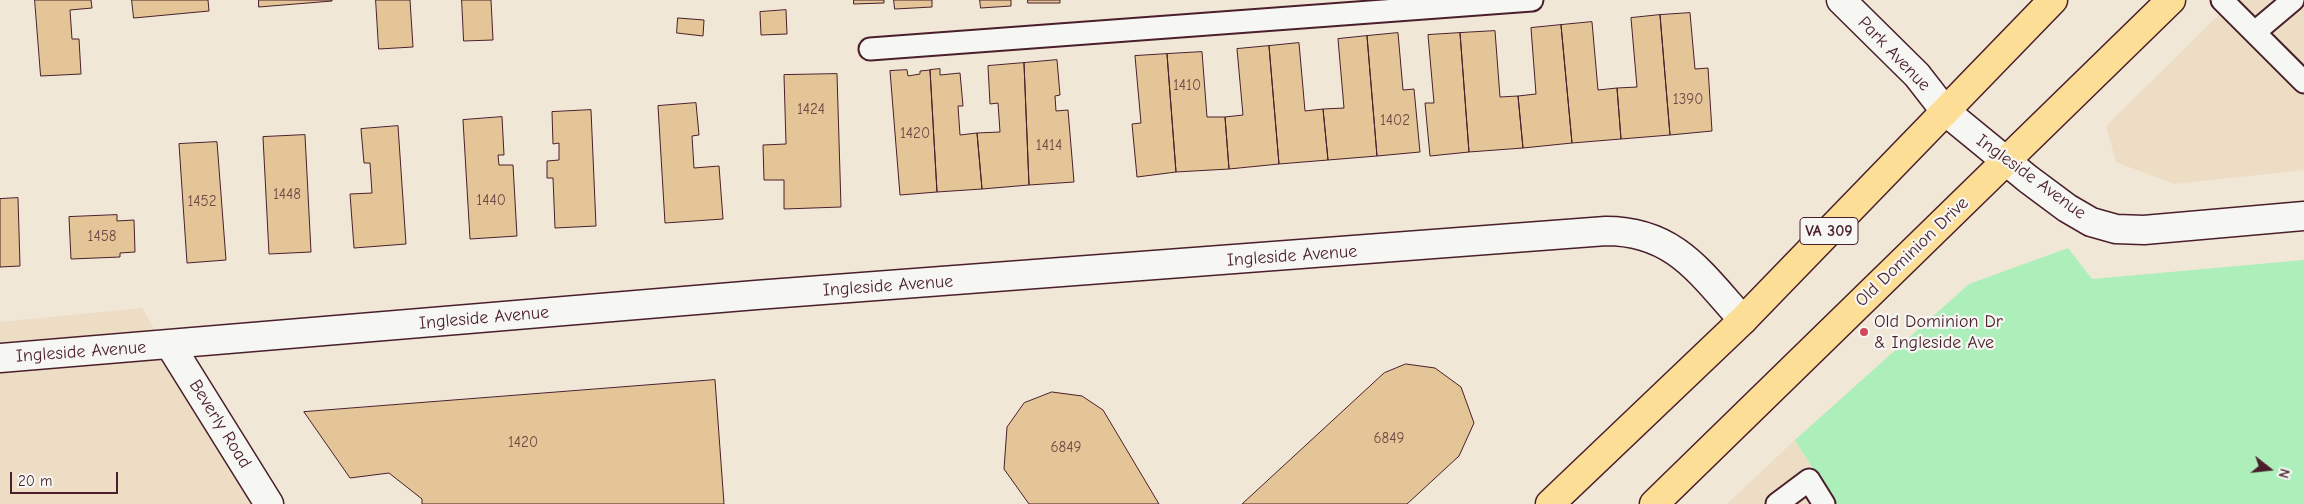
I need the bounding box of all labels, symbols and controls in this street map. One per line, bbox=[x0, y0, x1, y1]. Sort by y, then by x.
street label: Park Avenue bbox=[1853, 12, 1935, 96]
house number: 1410 bbox=[1173, 77, 1201, 95]
house number: 1390 bbox=[1673, 91, 1703, 109]
house number: 1424 bbox=[797, 101, 825, 119]
house number: 1402 bbox=[1380, 112, 1410, 130]
house number: 1420 bbox=[900, 125, 930, 143]
street label: Ingleside Avenue bbox=[1972, 130, 2090, 224]
house number: 1414 bbox=[1036, 137, 1062, 155]
house number: 1448 bbox=[273, 186, 301, 204]
house number: 1440 bbox=[476, 192, 506, 210]
street label: Old Dominion Drive bbox=[1851, 192, 1973, 312]
house number: 1452 bbox=[187, 193, 217, 211]
road number: VA 309 bbox=[1800, 218, 1858, 245]
house number: 1458 bbox=[87, 228, 117, 246]
street label: Ingleside Avenue bbox=[1226, 241, 1358, 271]
street label: Ingleside Avenue bbox=[822, 271, 954, 301]
street label: Ingleside Avenue bbox=[418, 302, 550, 334]
place label: Old Dominion Dr & Ingleside Ave bbox=[1874, 311, 2003, 354]
marker: Old Dominion Dr & Ingleside Ave bbox=[1858, 326, 1870, 338]
street label: Ingleside Avenue bbox=[15, 337, 147, 367]
street label: Beverly Road bbox=[184, 376, 256, 472]
house number: 6849 bbox=[1373, 430, 1405, 448]
house number: 1420 bbox=[508, 434, 538, 452]
house number: 6849 bbox=[1050, 439, 1082, 457]
north arrow bbox=[2244, 444, 2294, 494]
scale bar bbox=[12, 462, 120, 494]
text: N bbox=[2274, 467, 2293, 480]
text: 20 m bbox=[18, 472, 52, 490]

